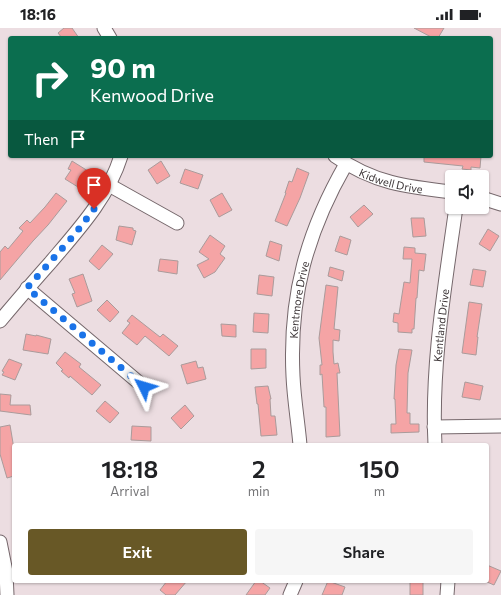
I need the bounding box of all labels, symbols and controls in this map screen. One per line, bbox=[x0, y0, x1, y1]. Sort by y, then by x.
text: 18:16 bbox=[20, 5, 56, 23]
text: 90 m bbox=[90, 50, 156, 84]
icon: right bbox=[24, 52, 76, 104]
text: Kenwood Drive bbox=[90, 84, 214, 106]
icon: arrive bbox=[67, 128, 89, 150]
text: Then bbox=[24, 130, 59, 148]
street label: Kidwell Drive bbox=[357, 165, 424, 195]
pin bbox=[77, 168, 111, 209]
map controls bbox=[445, 170, 489, 214]
button: sound bbox=[445, 170, 489, 214]
icon: arrive bbox=[83, 174, 105, 196]
street label: Kentmore Drive bbox=[286, 259, 311, 339]
street label: Kentland Drive bbox=[430, 288, 451, 362]
position arrow bbox=[123, 366, 165, 408]
text: 18:18 bbox=[101, 454, 158, 483]
text: 2 bbox=[252, 454, 266, 483]
text: 150 bbox=[359, 454, 400, 483]
text: Arrival bbox=[110, 483, 150, 499]
text: min bbox=[248, 483, 270, 499]
text: m bbox=[374, 483, 385, 499]
button: Exit bbox=[28, 529, 247, 575]
button: Share bbox=[255, 529, 473, 575]

